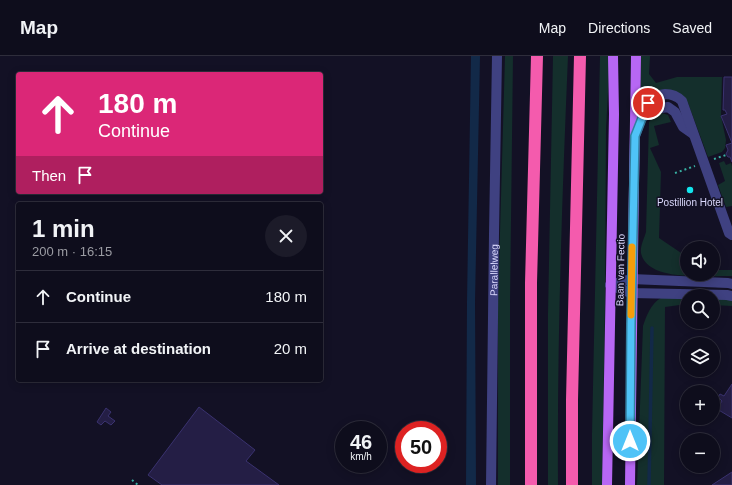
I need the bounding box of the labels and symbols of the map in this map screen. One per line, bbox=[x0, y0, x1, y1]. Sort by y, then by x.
pin bbox=[631, 86, 665, 120]
marker: Postillion Hotel bbox=[685, 185, 695, 195]
place label: Postillion Hotel bbox=[657, 197, 723, 208]
street label: Baan van Fectio bbox=[614, 233, 627, 306]
street label: Parallelweg bbox=[488, 244, 500, 296]
position arrow bbox=[609, 420, 651, 462]
speed limit sign: 50 bbox=[395, 421, 447, 473]

